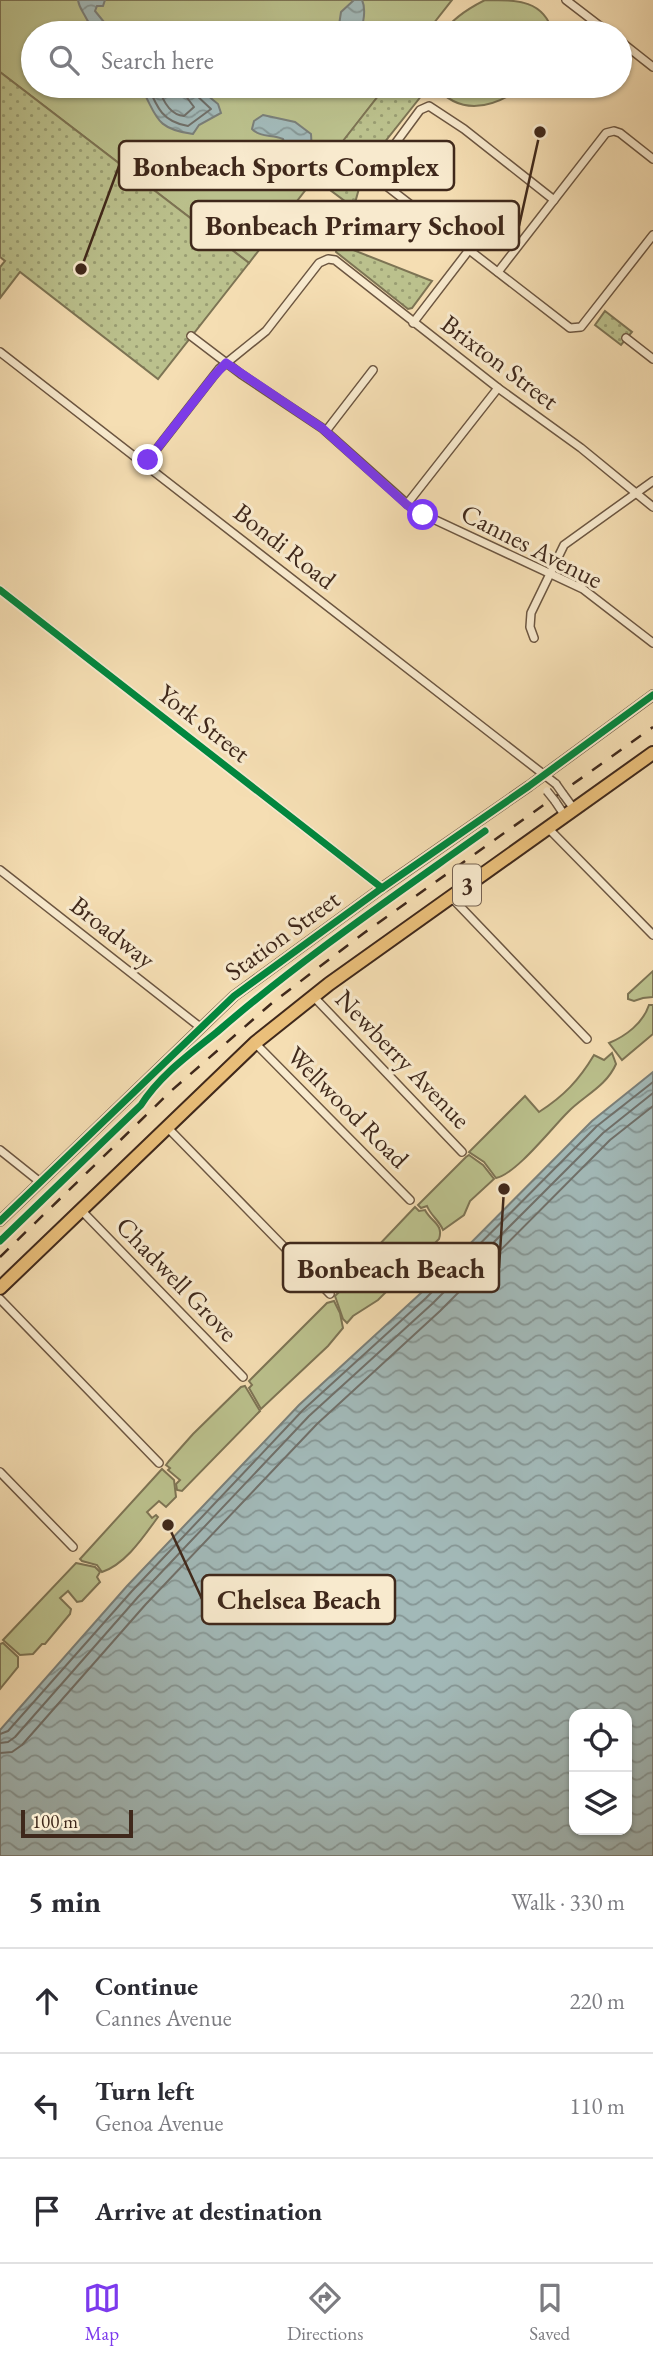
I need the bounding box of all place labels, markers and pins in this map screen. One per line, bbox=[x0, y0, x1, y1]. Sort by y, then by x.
callout: Bonbeach Sports Complex bbox=[119, 141, 454, 190]
callout: Bonbeach Primary School bbox=[191, 201, 519, 250]
callout: Bonbeach Beach bbox=[283, 1243, 499, 1292]
callout: Chelsea Beach bbox=[202, 1575, 395, 1624]

